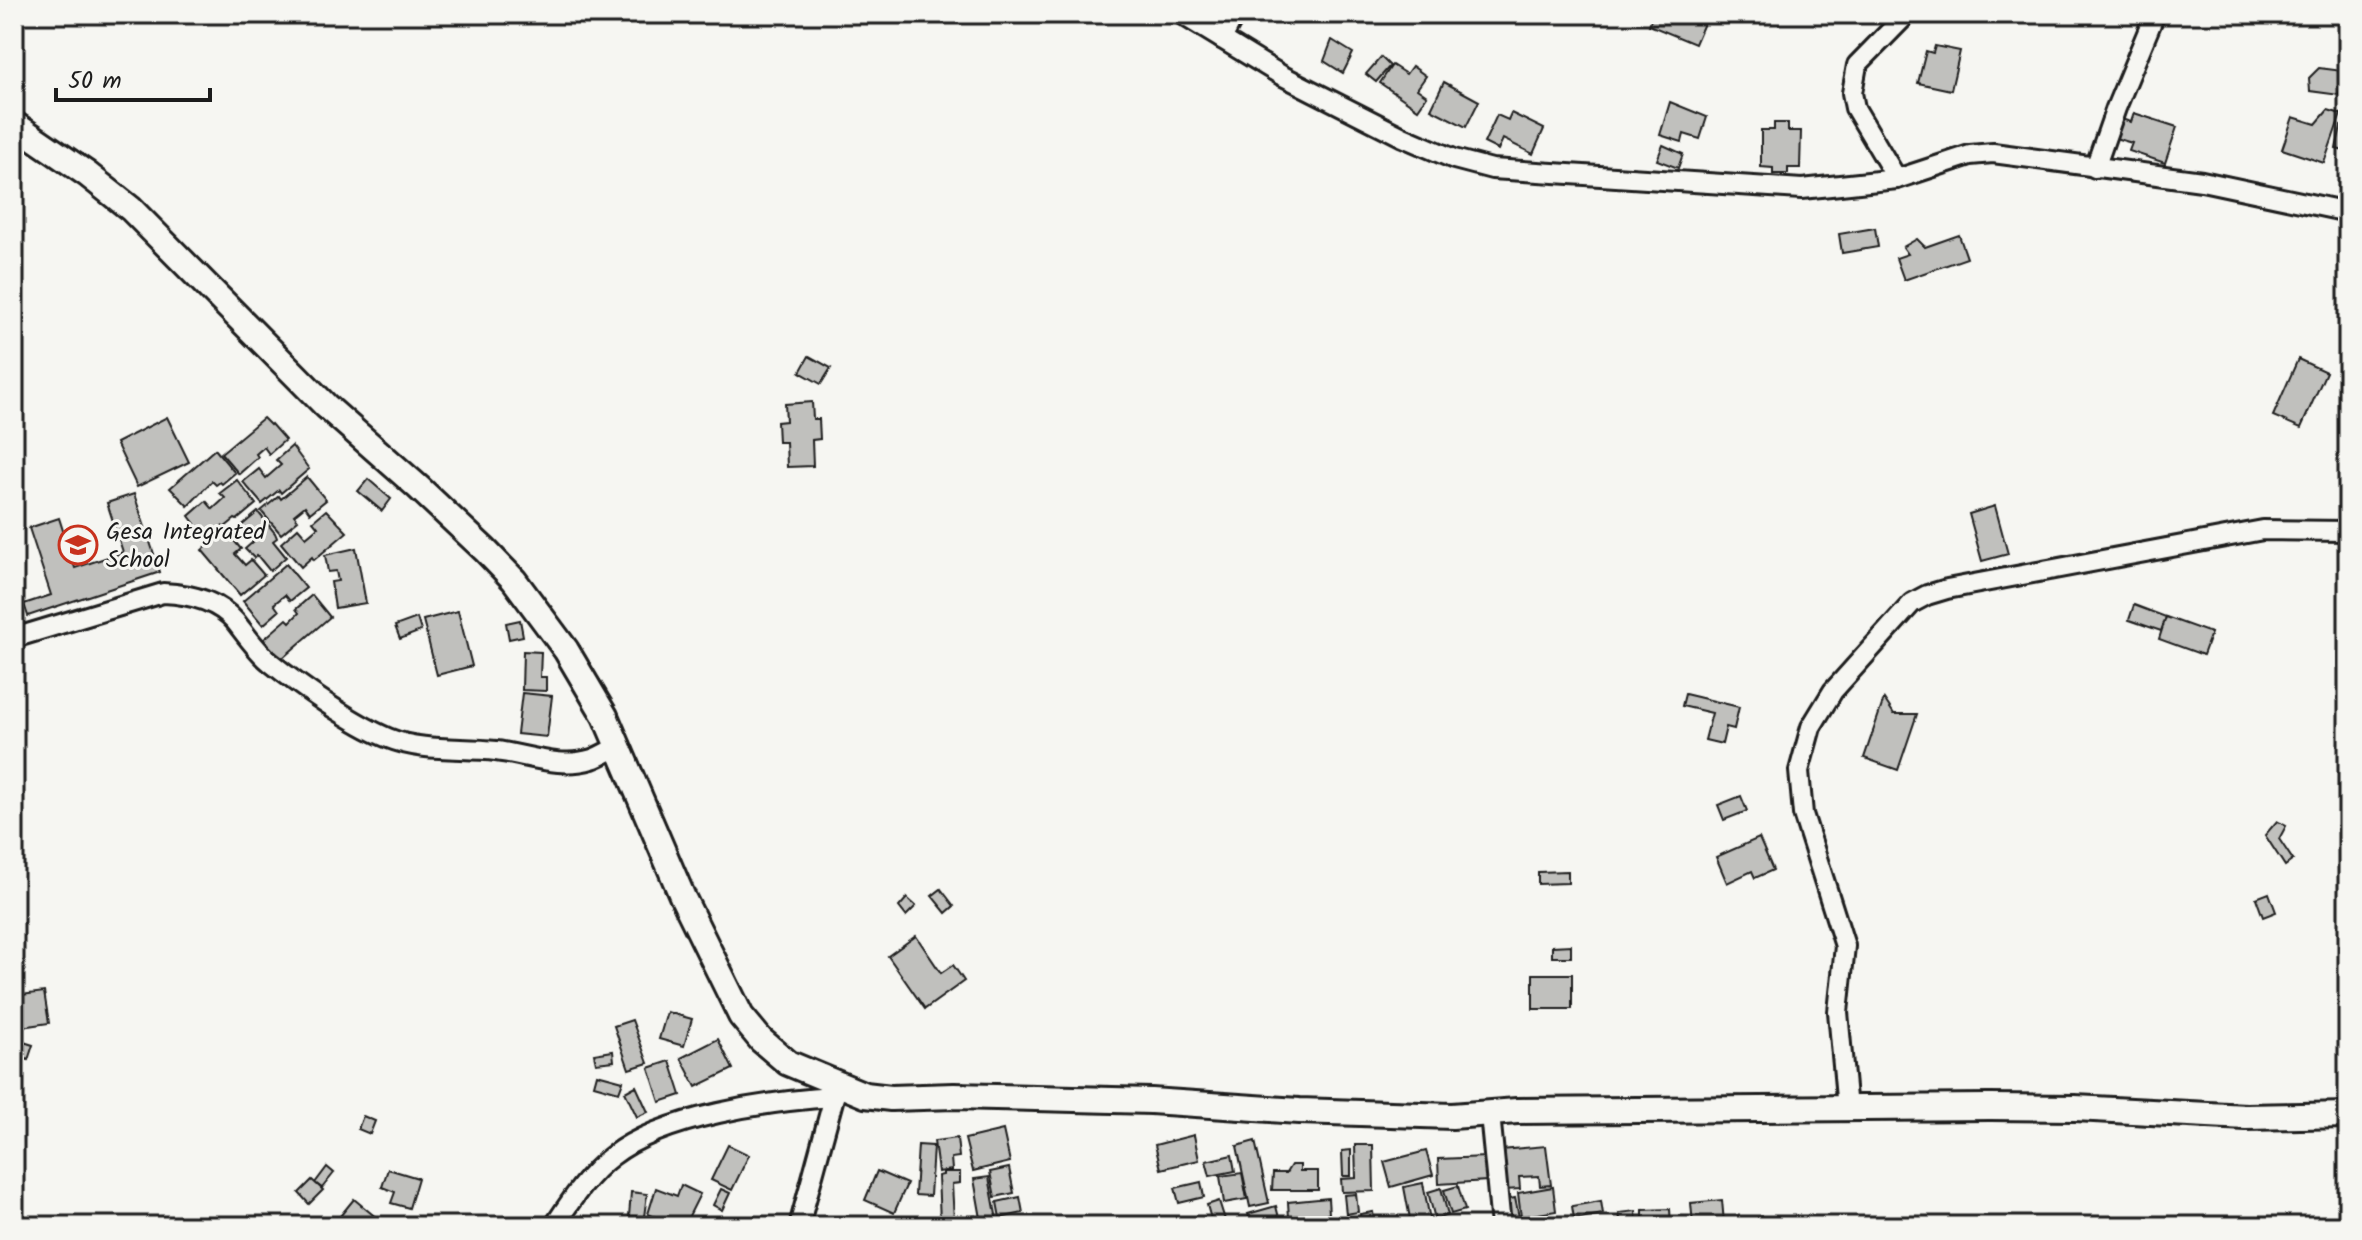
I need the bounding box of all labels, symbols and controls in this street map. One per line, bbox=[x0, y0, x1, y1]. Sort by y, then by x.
scale bar bbox=[56, 52, 210, 102]
text: 50 m bbox=[68, 62, 122, 101]
place label: Gesa Integrated School bbox=[106, 513, 267, 580]
school or university icon: Gesa Integrated School bbox=[57, 524, 99, 566]

